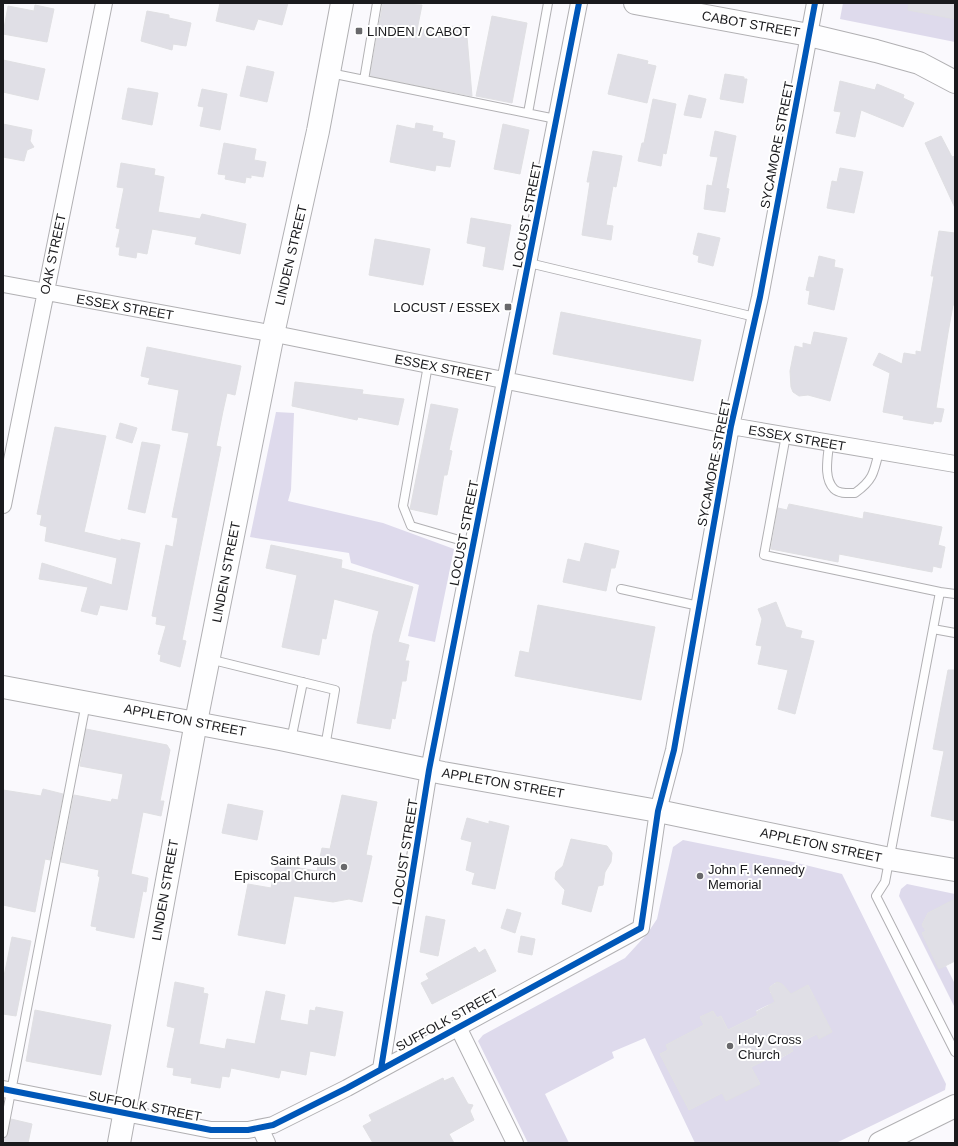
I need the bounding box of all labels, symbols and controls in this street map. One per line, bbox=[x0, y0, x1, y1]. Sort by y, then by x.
street label: CABOT STREET bbox=[701, 8, 801, 40]
place label: LINDEN / CABOT bbox=[367, 24, 470, 39]
marker: LINDEN / CABOT bbox=[354, 26, 364, 36]
street label: SYCAMORE STREET bbox=[757, 80, 797, 210]
street label: LOCUST STREET bbox=[509, 161, 545, 269]
street label: LINDEN STREET bbox=[272, 203, 310, 307]
street label: OAK STREET bbox=[37, 212, 69, 296]
street label: ESSEX STREET bbox=[75, 291, 175, 323]
place label: LOCUST / ESSEX bbox=[393, 300, 500, 315]
marker: LOCUST / ESSEX bbox=[503, 302, 513, 312]
street label: ESSEX STREET bbox=[393, 351, 493, 385]
street label: SYCAMORE STREET bbox=[694, 398, 734, 528]
street label: ESSEX STREET bbox=[747, 422, 847, 454]
street label: LOCUST STREET bbox=[446, 479, 482, 587]
street label: LINDEN STREET bbox=[209, 520, 243, 624]
street label: APPLETON STREET bbox=[123, 701, 247, 739]
street label: APPLETON STREET bbox=[441, 765, 565, 801]
street label: LOCUST STREET bbox=[389, 798, 421, 906]
street label: APPLETON STREET bbox=[759, 825, 883, 865]
street label: LINDEN STREET bbox=[149, 838, 181, 942]
place label: Saint Pauls Episcopal Church bbox=[234, 853, 336, 883]
marker: Saint Pauls Episcopal Church bbox=[339, 862, 349, 872]
place label: John F. Kennedy Memorial bbox=[708, 862, 805, 892]
marker: John F. Kennedy Memorial bbox=[695, 871, 705, 881]
street label: SUFFOLK STREET bbox=[393, 986, 501, 1054]
place label: Holy Cross Church bbox=[738, 1032, 802, 1062]
marker: Holy Cross Church bbox=[725, 1041, 735, 1051]
street label: SUFFOLK STREET bbox=[87, 1088, 203, 1124]

